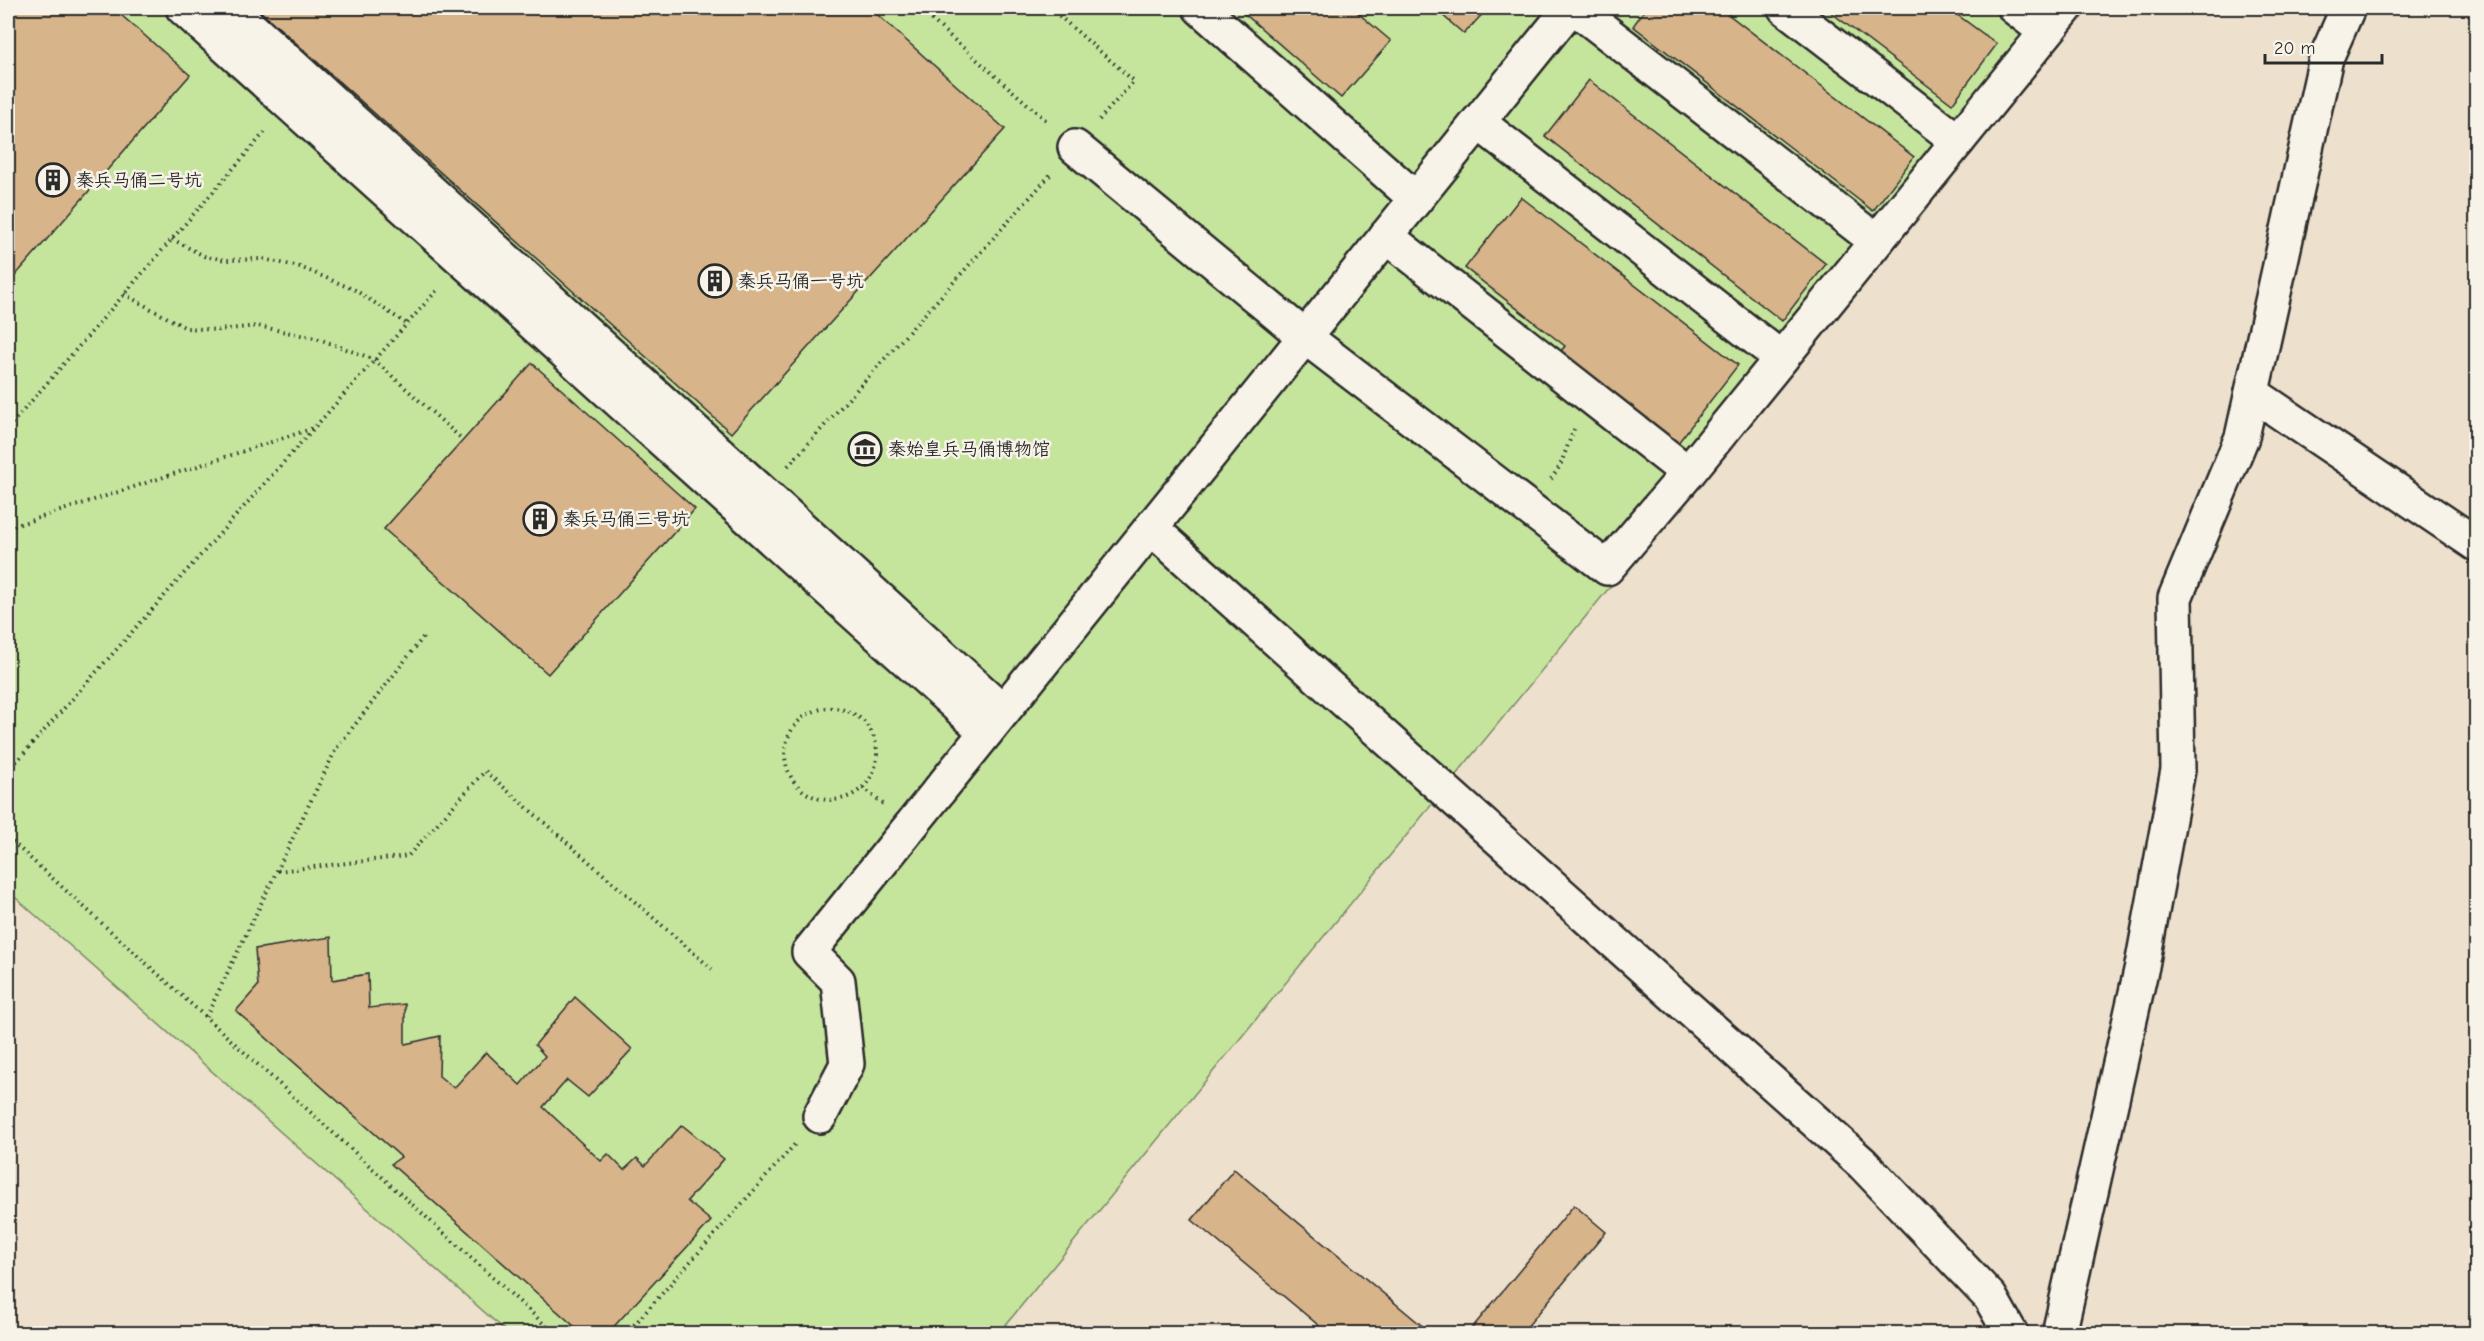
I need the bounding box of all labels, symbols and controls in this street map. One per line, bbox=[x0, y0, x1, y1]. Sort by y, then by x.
scale bar bbox=[2265, 27, 2382, 65]
text: 20 m bbox=[2274, 38, 2315, 59]
building icon: 秦兵马俑二号坑 bbox=[35, 162, 71, 198]
place label: 秦兵马俑二号坑 bbox=[76, 170, 202, 191]
building icon: 秦兵马俑一号坑 bbox=[697, 263, 733, 299]
place label: 秦兵马俑一号坑 bbox=[738, 271, 864, 292]
museum icon: 秦始皇兵马俑博物馆 bbox=[847, 431, 883, 467]
place label: 秦始皇兵马俑博物馆 bbox=[888, 439, 1050, 460]
building icon: 秦兵马俑三号坑 bbox=[522, 501, 558, 537]
place label: 秦兵马俑三号坑 bbox=[563, 509, 689, 530]

